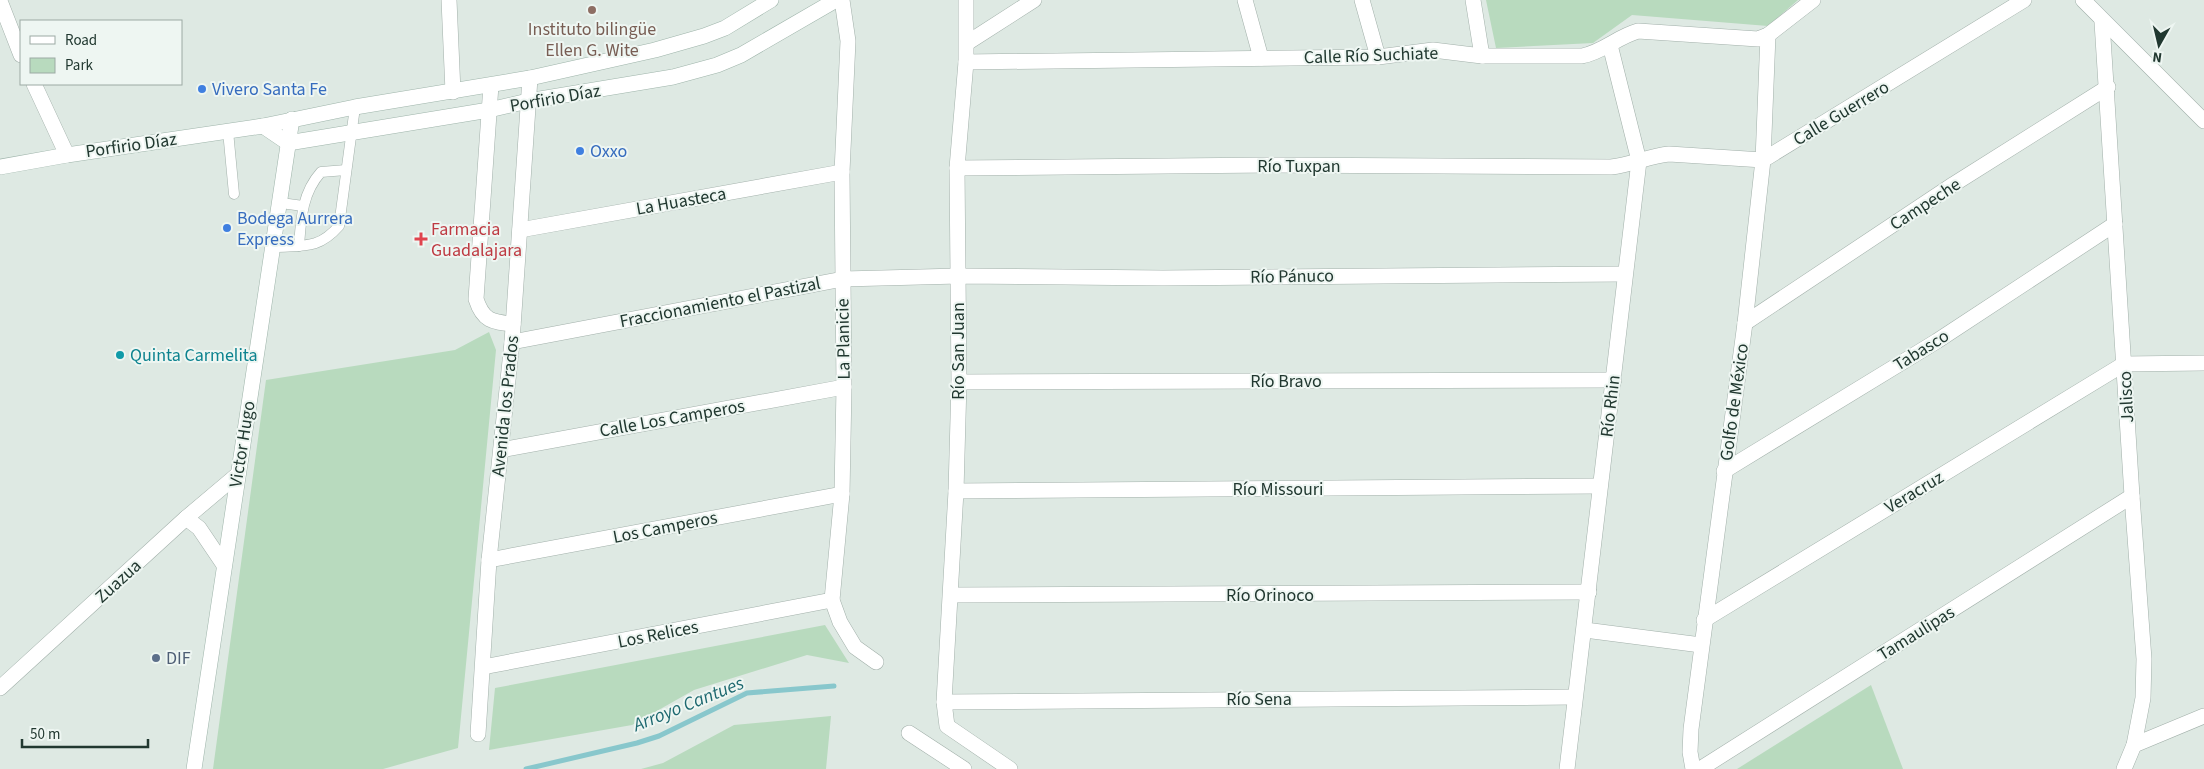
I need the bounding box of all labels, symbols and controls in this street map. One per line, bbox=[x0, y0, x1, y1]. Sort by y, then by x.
marker: Instituto bilingüe Ellen G. Wite bbox=[586, 4, 598, 16]
place label: Instituto bilingüe Ellen G. Wite bbox=[528, 17, 656, 63]
legend bbox=[20, 20, 182, 85]
north arrow bbox=[2134, 20, 2184, 70]
text: Road bbox=[65, 30, 97, 51]
street label: Calle Río Suchiate bbox=[1303, 41, 1439, 70]
text: N bbox=[2151, 46, 2163, 67]
text: Park bbox=[65, 55, 94, 76]
street label: Calle Guerrero bbox=[1789, 75, 1894, 152]
place label: Vivero Santa Fe bbox=[212, 77, 327, 102]
street label: Porfirio Díaz bbox=[508, 78, 603, 119]
marker: Vivero Santa Fe bbox=[196, 83, 208, 95]
street label: Porfirio Díaz bbox=[84, 127, 179, 164]
place label: Oxxo bbox=[590, 139, 627, 164]
marker: Oxxo bbox=[574, 145, 586, 157]
street label: Río Tuxpan bbox=[1257, 154, 1341, 179]
street label: Campeche bbox=[1885, 172, 1966, 237]
street label: La Huasteca bbox=[634, 181, 728, 222]
place label: Bodega Aurrera Express bbox=[237, 206, 353, 252]
place label: Farmacia Guadalajara bbox=[431, 217, 522, 263]
marker: Bodega Aurrera Express bbox=[221, 222, 233, 234]
marker: Farmacia Guadalajara bbox=[415, 233, 427, 245]
street label: Río Pánuco bbox=[1250, 263, 1334, 290]
street label: Fraccionamiento el Pastizal bbox=[618, 271, 823, 334]
street label: La Planicie bbox=[830, 298, 857, 380]
street label: Río San Juan bbox=[946, 302, 971, 400]
street label: Tabasco bbox=[1889, 324, 1954, 377]
street label: Avenida los Prados bbox=[486, 334, 525, 478]
street label: Golfo de México bbox=[1714, 342, 1755, 462]
place label: Quinta Carmelita bbox=[130, 343, 258, 368]
marker: Quinta Carmelita bbox=[114, 349, 126, 361]
street label: Río Bravo bbox=[1250, 369, 1322, 394]
street label: Jalisco bbox=[2113, 370, 2140, 424]
street label: Río Rhin bbox=[1594, 374, 1627, 439]
street label: Calle Los Camperos bbox=[598, 393, 747, 444]
street label: Victor Hugo bbox=[223, 399, 262, 489]
street label: Veracruz bbox=[1880, 465, 1949, 520]
street label: Río Missouri bbox=[1233, 477, 1323, 502]
street label: Los Camperos bbox=[611, 505, 719, 550]
street label: Zuazua bbox=[90, 554, 147, 609]
street label: Río Orinoco bbox=[1226, 583, 1314, 608]
street label: Tamaulipas bbox=[1873, 600, 1960, 667]
street label: Los Relices bbox=[616, 614, 701, 655]
place label: DIF bbox=[166, 646, 191, 671]
marker: DIF bbox=[150, 652, 162, 664]
water label: Arroyo Cantues bbox=[628, 670, 748, 739]
street label: Río Sena bbox=[1226, 687, 1292, 712]
scale bar bbox=[22, 716, 149, 748]
text: 50 m bbox=[30, 724, 60, 745]

